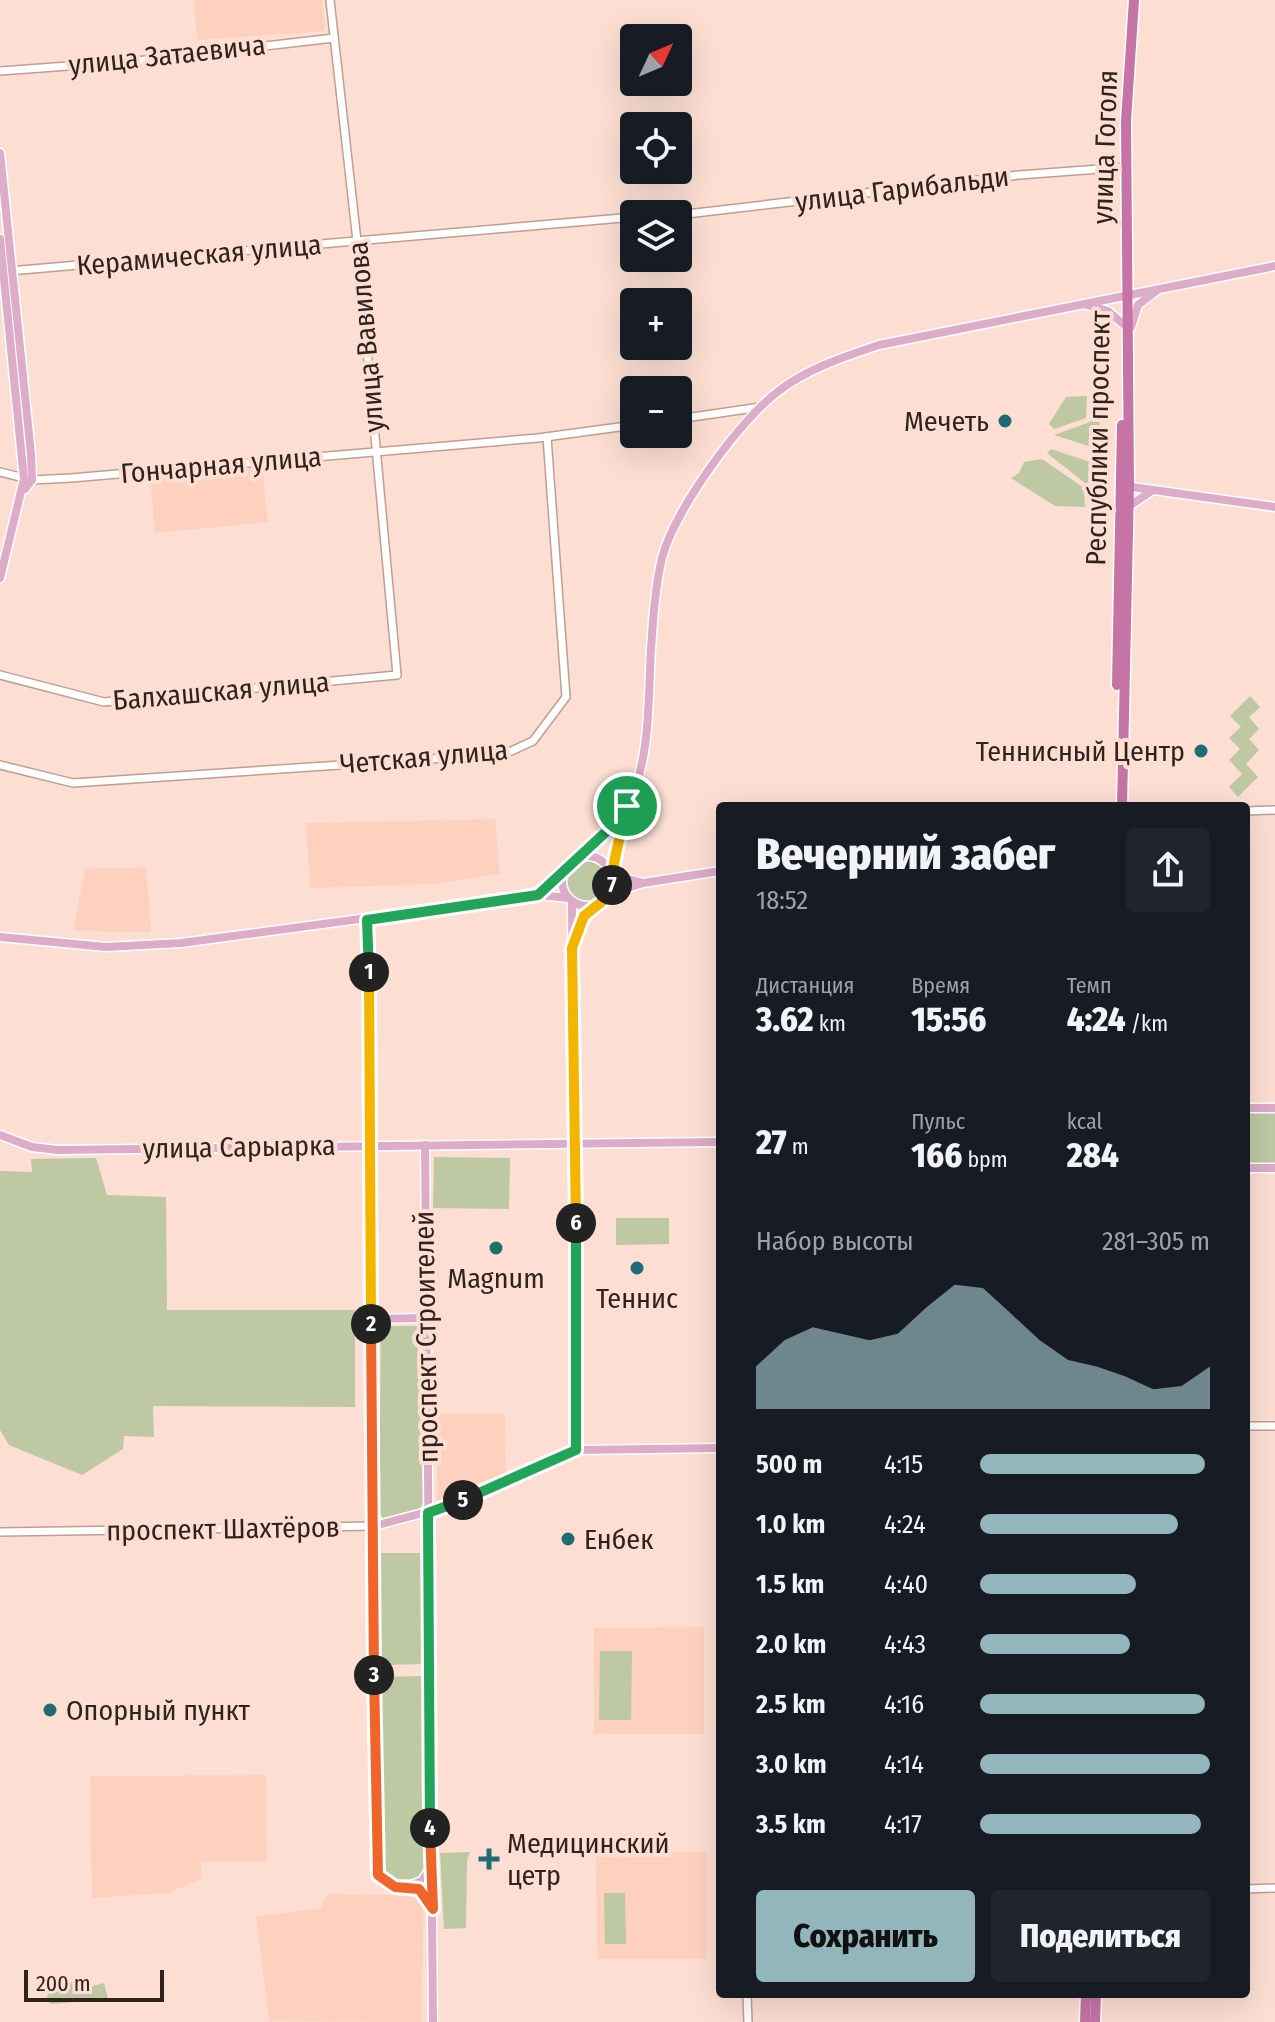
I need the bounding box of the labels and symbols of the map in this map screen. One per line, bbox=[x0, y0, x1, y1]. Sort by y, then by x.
north arrow bbox=[620, 24, 692, 96]
street label: улица Затаевича bbox=[67, 28, 267, 82]
street label: улица Гоголя bbox=[1086, 69, 1124, 225]
street label: улица Гарибальди bbox=[793, 160, 1011, 218]
street label: Керамическая улица bbox=[75, 228, 323, 282]
street label: улица Вавилова bbox=[341, 240, 391, 434]
street label: Республики проспект bbox=[1079, 310, 1117, 566]
place label: Мечеть bbox=[904, 405, 989, 438]
marker: Мечеть bbox=[996, 412, 1014, 430]
street label: Гончарная улица bbox=[119, 440, 323, 490]
street label: Балхашская улица bbox=[111, 665, 331, 717]
street label: Четская улица bbox=[339, 733, 509, 781]
place label: Теннисный Центр bbox=[976, 735, 1185, 768]
marker: Теннисный Центр bbox=[1192, 742, 1210, 760]
pin bbox=[593, 772, 661, 840]
pin: 7 bbox=[592, 865, 632, 905]
pin: 1 bbox=[349, 952, 389, 992]
street label: улица Сарыарка bbox=[142, 1129, 336, 1165]
pin: 6 bbox=[556, 1203, 596, 1243]
street label: проспект Строителей bbox=[407, 1210, 445, 1464]
marker: Magnum bbox=[487, 1239, 505, 1257]
marker: Теннис bbox=[628, 1259, 646, 1277]
place label: Magnum bbox=[447, 1262, 545, 1295]
place label: Теннис bbox=[596, 1282, 678, 1315]
pin: 2 bbox=[351, 1304, 391, 1344]
pin: 5 bbox=[443, 1480, 483, 1520]
street label: проспект Шахтёров bbox=[106, 1510, 340, 1548]
place label: Енбек bbox=[584, 1523, 653, 1556]
marker: Енбек bbox=[559, 1530, 577, 1548]
pin: 3 bbox=[354, 1655, 394, 1695]
place label: Опорный пункт bbox=[66, 1694, 251, 1727]
marker: Опорный пункт bbox=[41, 1701, 59, 1719]
pin: 4 bbox=[410, 1808, 450, 1848]
place label: Медицинский цетр bbox=[507, 1827, 670, 1892]
marker: Медицинский цетр bbox=[478, 1848, 500, 1870]
scale bar bbox=[24, 1966, 164, 2002]

